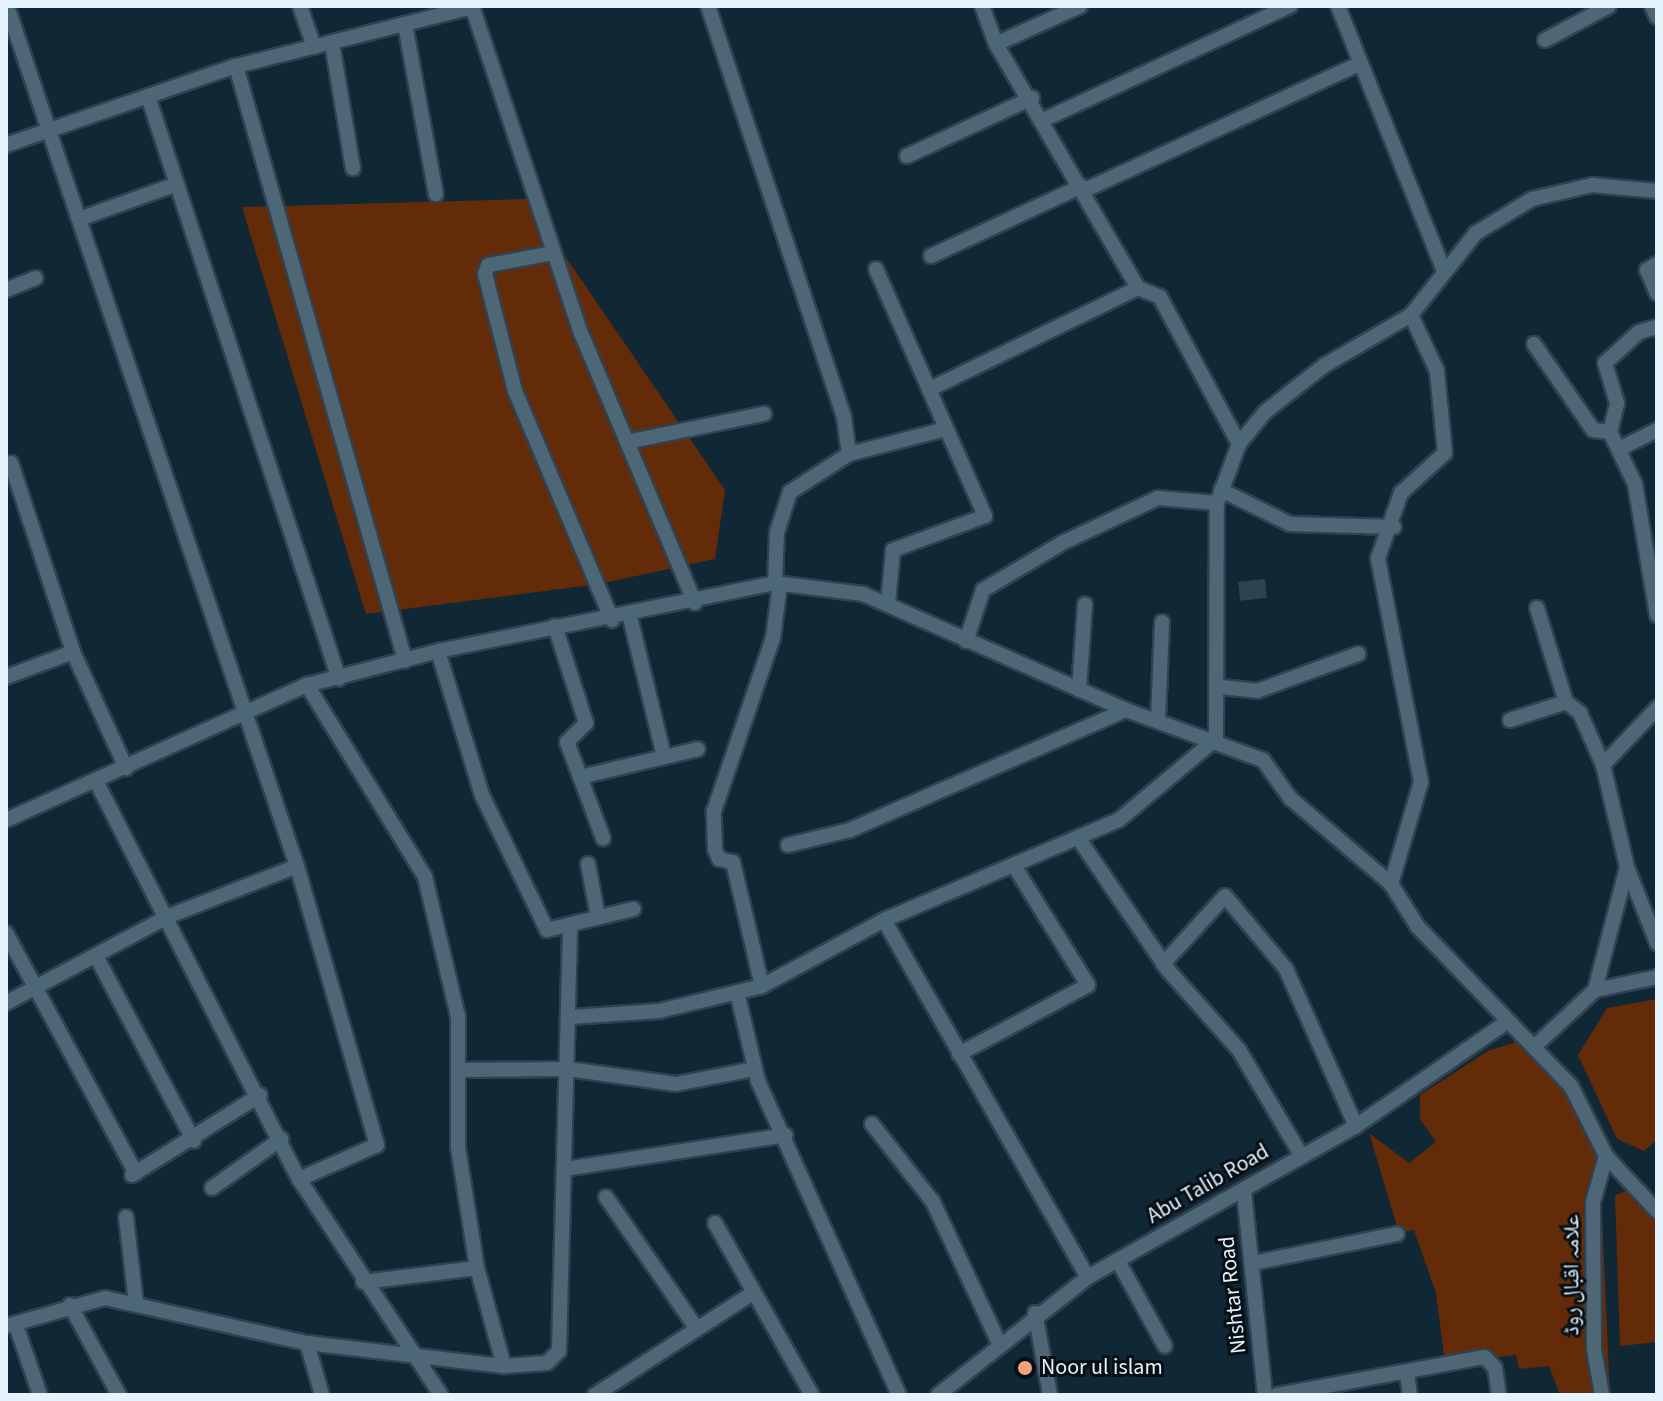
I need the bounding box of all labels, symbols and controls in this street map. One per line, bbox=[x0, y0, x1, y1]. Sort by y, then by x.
street label: Abu Talib Road bbox=[1142, 1138, 1274, 1230]
street label: علامہ اقبال روڈ bbox=[1559, 1214, 1585, 1336]
street label: Nishtar Road bbox=[1214, 1235, 1252, 1355]
place label: Noor ul islam bbox=[1041, 1355, 1163, 1381]
marker: Noor ul islam bbox=[1016, 1359, 1034, 1377]

